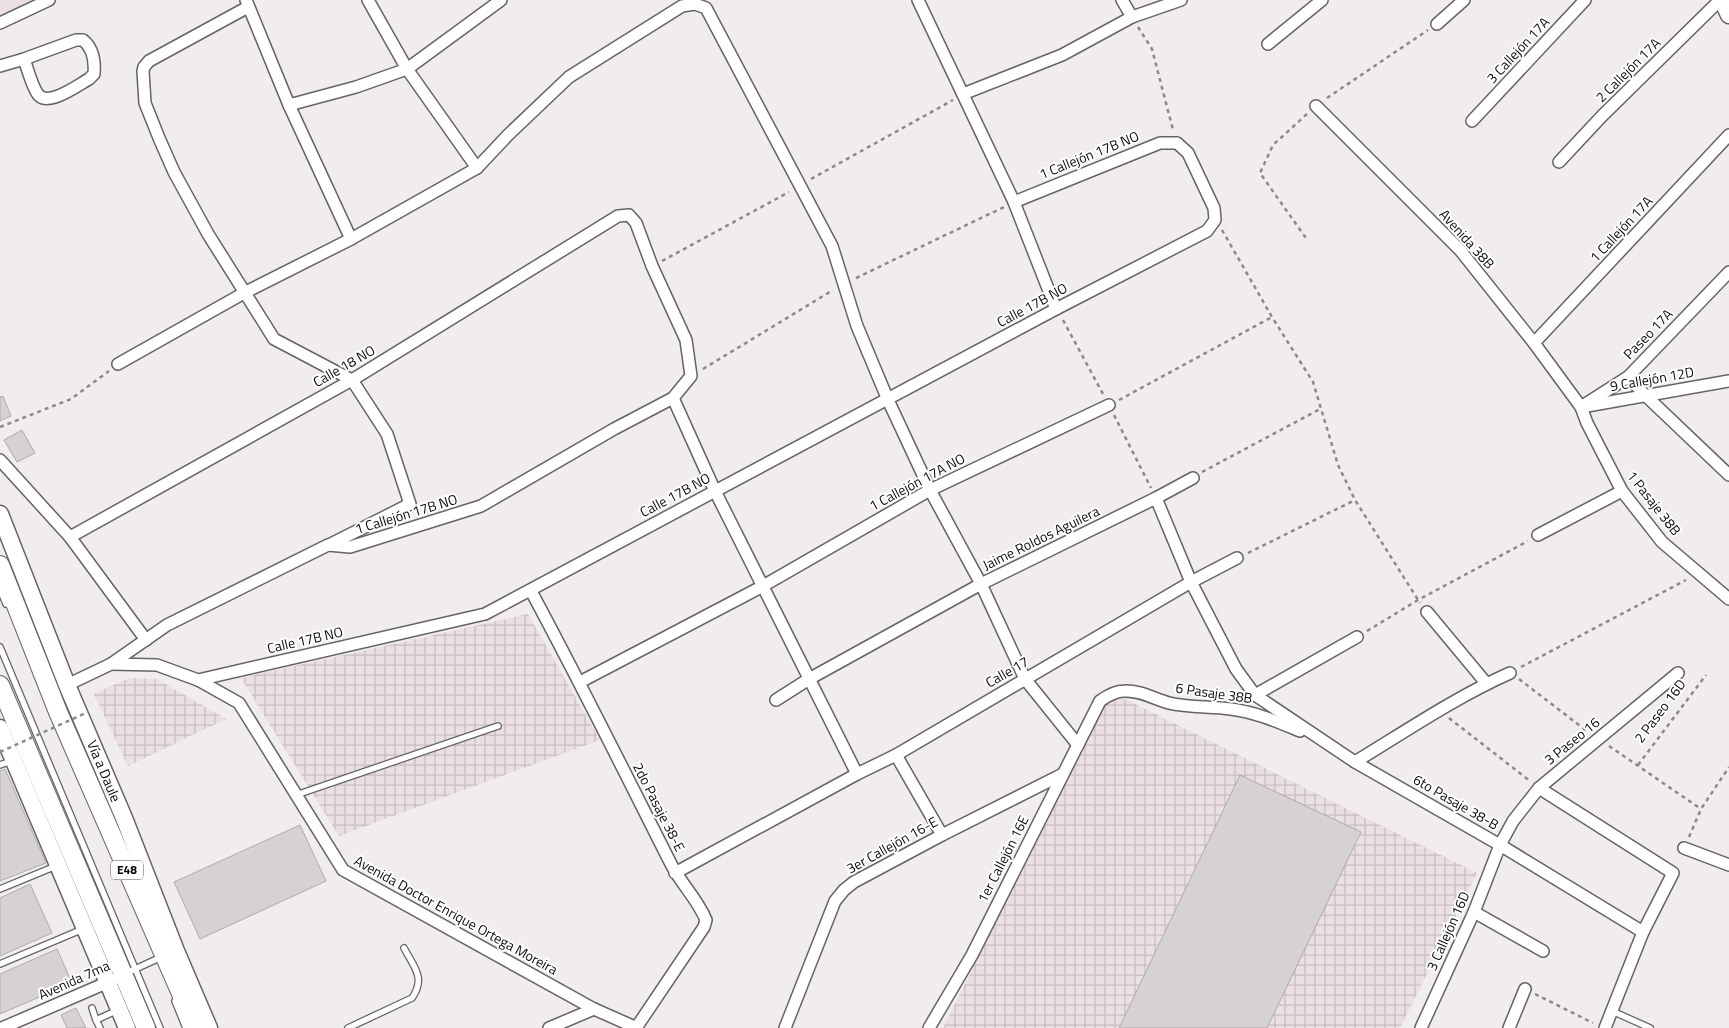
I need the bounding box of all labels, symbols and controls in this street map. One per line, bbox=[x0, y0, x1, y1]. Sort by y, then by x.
street label: 3 Callejón 17A bbox=[1481, 11, 1554, 88]
street label: 2 Callejón 17A bbox=[1590, 32, 1665, 107]
street label: 1 Callejón 17B NO bbox=[1036, 125, 1142, 184]
street label: 1 Callejón 17A bbox=[1584, 190, 1657, 267]
street label: Avenida 38B bbox=[1435, 204, 1500, 273]
street label: Calle 17B NO bbox=[993, 277, 1071, 332]
street label: Paseo 17A bbox=[1618, 303, 1678, 364]
street label: Calle 18 NO bbox=[309, 339, 379, 392]
street label: 9 Callejón 12D bbox=[1608, 361, 1696, 396]
street label: 1 Callejón 17A NO bbox=[865, 447, 968, 516]
street label: 1 Pasaje 38B bbox=[1622, 466, 1686, 540]
street label: Calle 17B NO bbox=[636, 467, 714, 522]
street label: 1 Callejón 17B NO bbox=[352, 488, 460, 539]
street label: Jaime Roldos Aguilera bbox=[979, 500, 1103, 575]
street label: Calle 17B NO bbox=[265, 621, 345, 658]
street label: Calle 17 bbox=[981, 651, 1032, 692]
street label: 2 Paseo 16D bbox=[1629, 674, 1691, 747]
street label: 6 Pasaje 38B bbox=[1174, 677, 1254, 708]
street label: 3 Paseo 16 bbox=[1539, 712, 1604, 770]
street label: Vía a Daule bbox=[82, 737, 127, 805]
street label: 2do Pasaje 38-E bbox=[628, 759, 691, 855]
street label: 6to Pasaje 38-B bbox=[1410, 769, 1503, 835]
street label: 3er Callejón 16-E bbox=[842, 811, 942, 878]
street label: 1er Callejón 16E bbox=[972, 811, 1034, 906]
street label: Avenida Doctor Enrique Ortega Moreira bbox=[351, 850, 562, 979]
road number: E48 bbox=[111, 860, 143, 880]
street label: 3 Callejón 16D bbox=[1421, 888, 1474, 974]
street label: Avenida 7ma bbox=[35, 954, 113, 1005]

